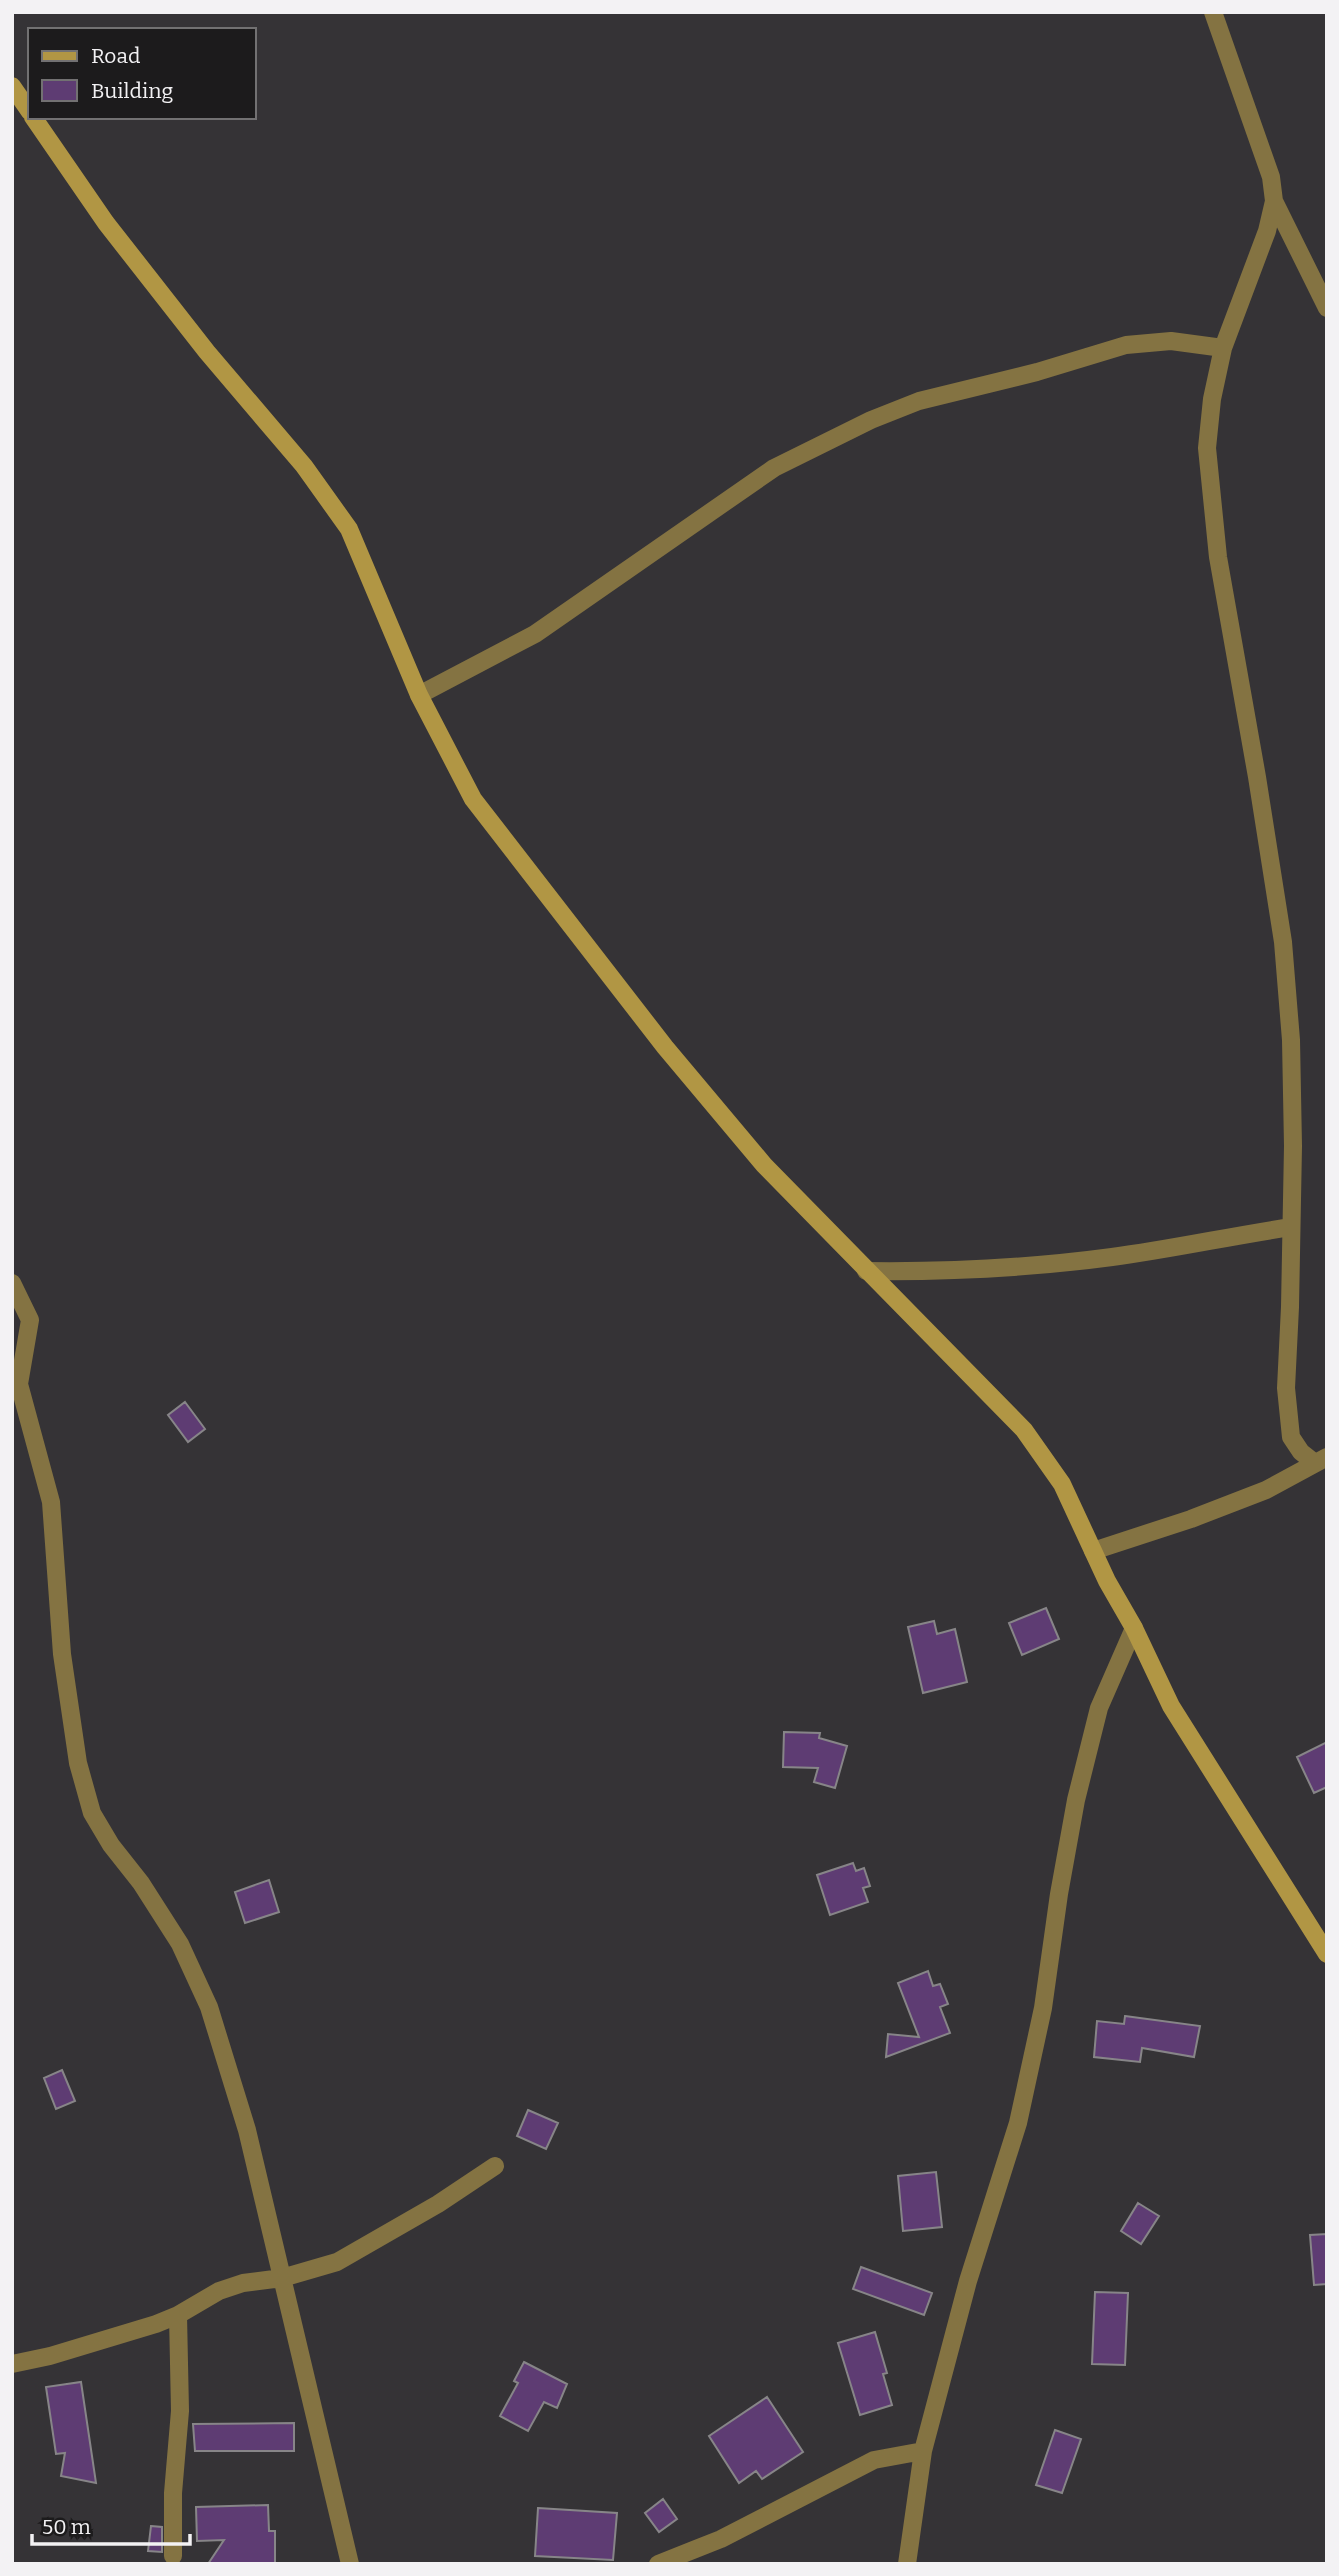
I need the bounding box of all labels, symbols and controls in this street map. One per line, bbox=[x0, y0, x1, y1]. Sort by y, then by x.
legend bbox=[28, 28, 256, 119]
text: Road bbox=[91, 43, 140, 69]
text: Building bbox=[91, 78, 174, 104]
scale bar bbox=[32, 2502, 189, 2546]
text: 50 m bbox=[42, 2514, 91, 2540]

